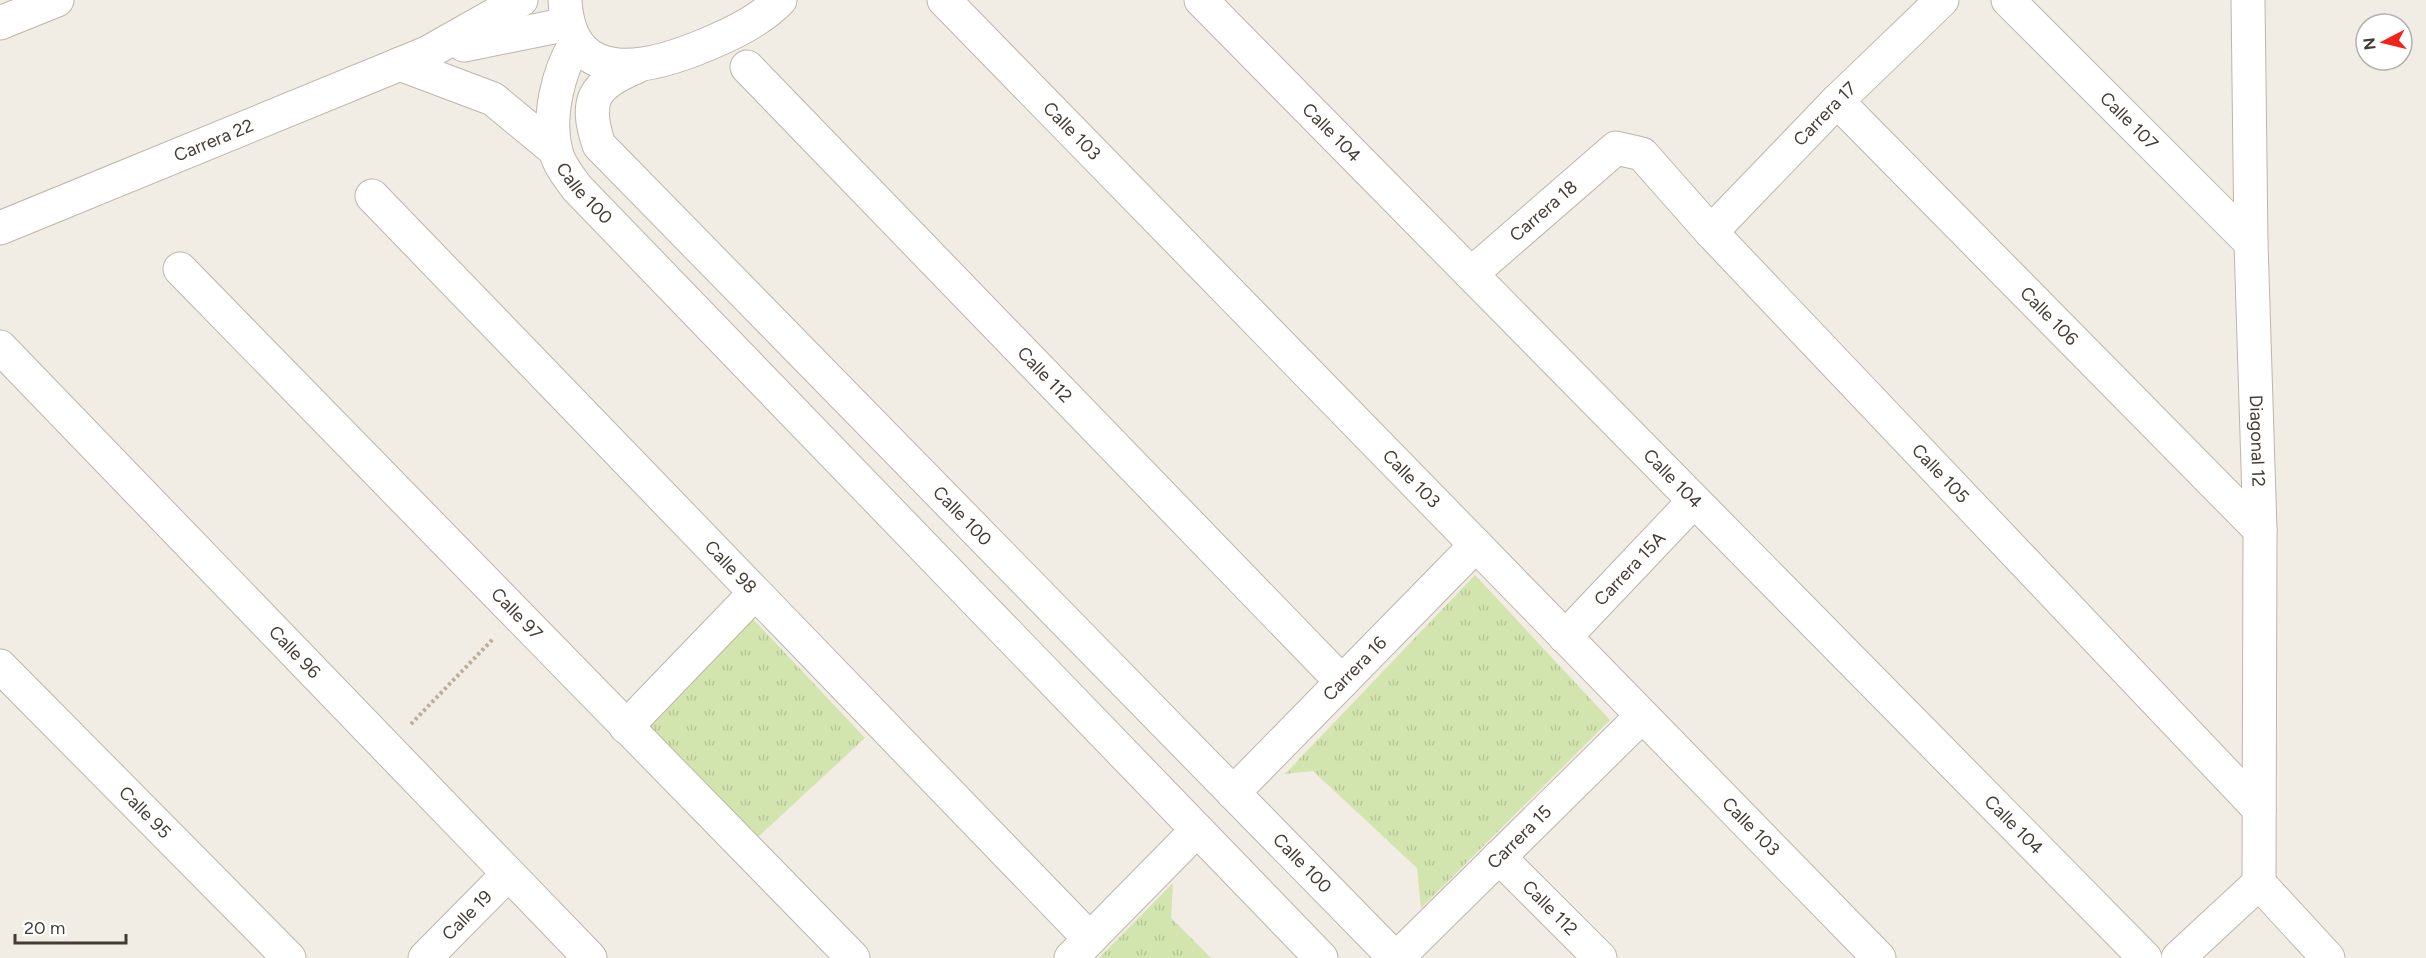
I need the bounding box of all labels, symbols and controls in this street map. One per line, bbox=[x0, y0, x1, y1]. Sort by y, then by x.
north arrow bbox=[2354, 12, 2414, 72]
text: N bbox=[2359, 36, 2380, 51]
street label: Carrera 17 bbox=[1789, 77, 1861, 151]
street label: Calle 107 bbox=[2095, 87, 2163, 155]
street label: Calle 103 bbox=[1038, 97, 1105, 165]
street label: Calle 104 bbox=[1298, 98, 1366, 167]
street label: Carrera 22 bbox=[171, 114, 257, 167]
street label: Calle 100 bbox=[551, 158, 617, 229]
street label: Carrera 18 bbox=[1505, 176, 1582, 246]
street label: Calle 106 bbox=[2015, 282, 2083, 350]
street label: Calle 112 bbox=[1013, 342, 1077, 407]
street label: Diagonal 12 bbox=[2245, 395, 2270, 487]
street label: Calle 105 bbox=[1907, 439, 1974, 508]
street label: Calle 104 bbox=[1639, 444, 1707, 513]
street label: Calle 103 bbox=[1378, 445, 1445, 513]
street label: Calle 100 bbox=[928, 481, 996, 550]
street label: Carrera 15A bbox=[1589, 527, 1670, 610]
street label: Calle 98 bbox=[700, 536, 761, 598]
street label: Calle 97 bbox=[486, 583, 547, 645]
street label: Calle 96 bbox=[264, 621, 325, 683]
street label: Carrera 16 bbox=[1318, 632, 1391, 706]
street label: Calle 95 bbox=[114, 782, 176, 843]
street label: Calle 104 bbox=[1980, 791, 2048, 859]
street label: Calle 103 bbox=[1717, 793, 1784, 860]
street label: Carrera 15 bbox=[1483, 801, 1556, 874]
street label: Calle 100 bbox=[1268, 829, 1336, 898]
street label: Calle 112 bbox=[1518, 876, 1582, 940]
street label: Calle 19 bbox=[438, 886, 497, 945]
scale bar bbox=[15, 907, 126, 945]
text: 20 m bbox=[24, 917, 65, 939]

